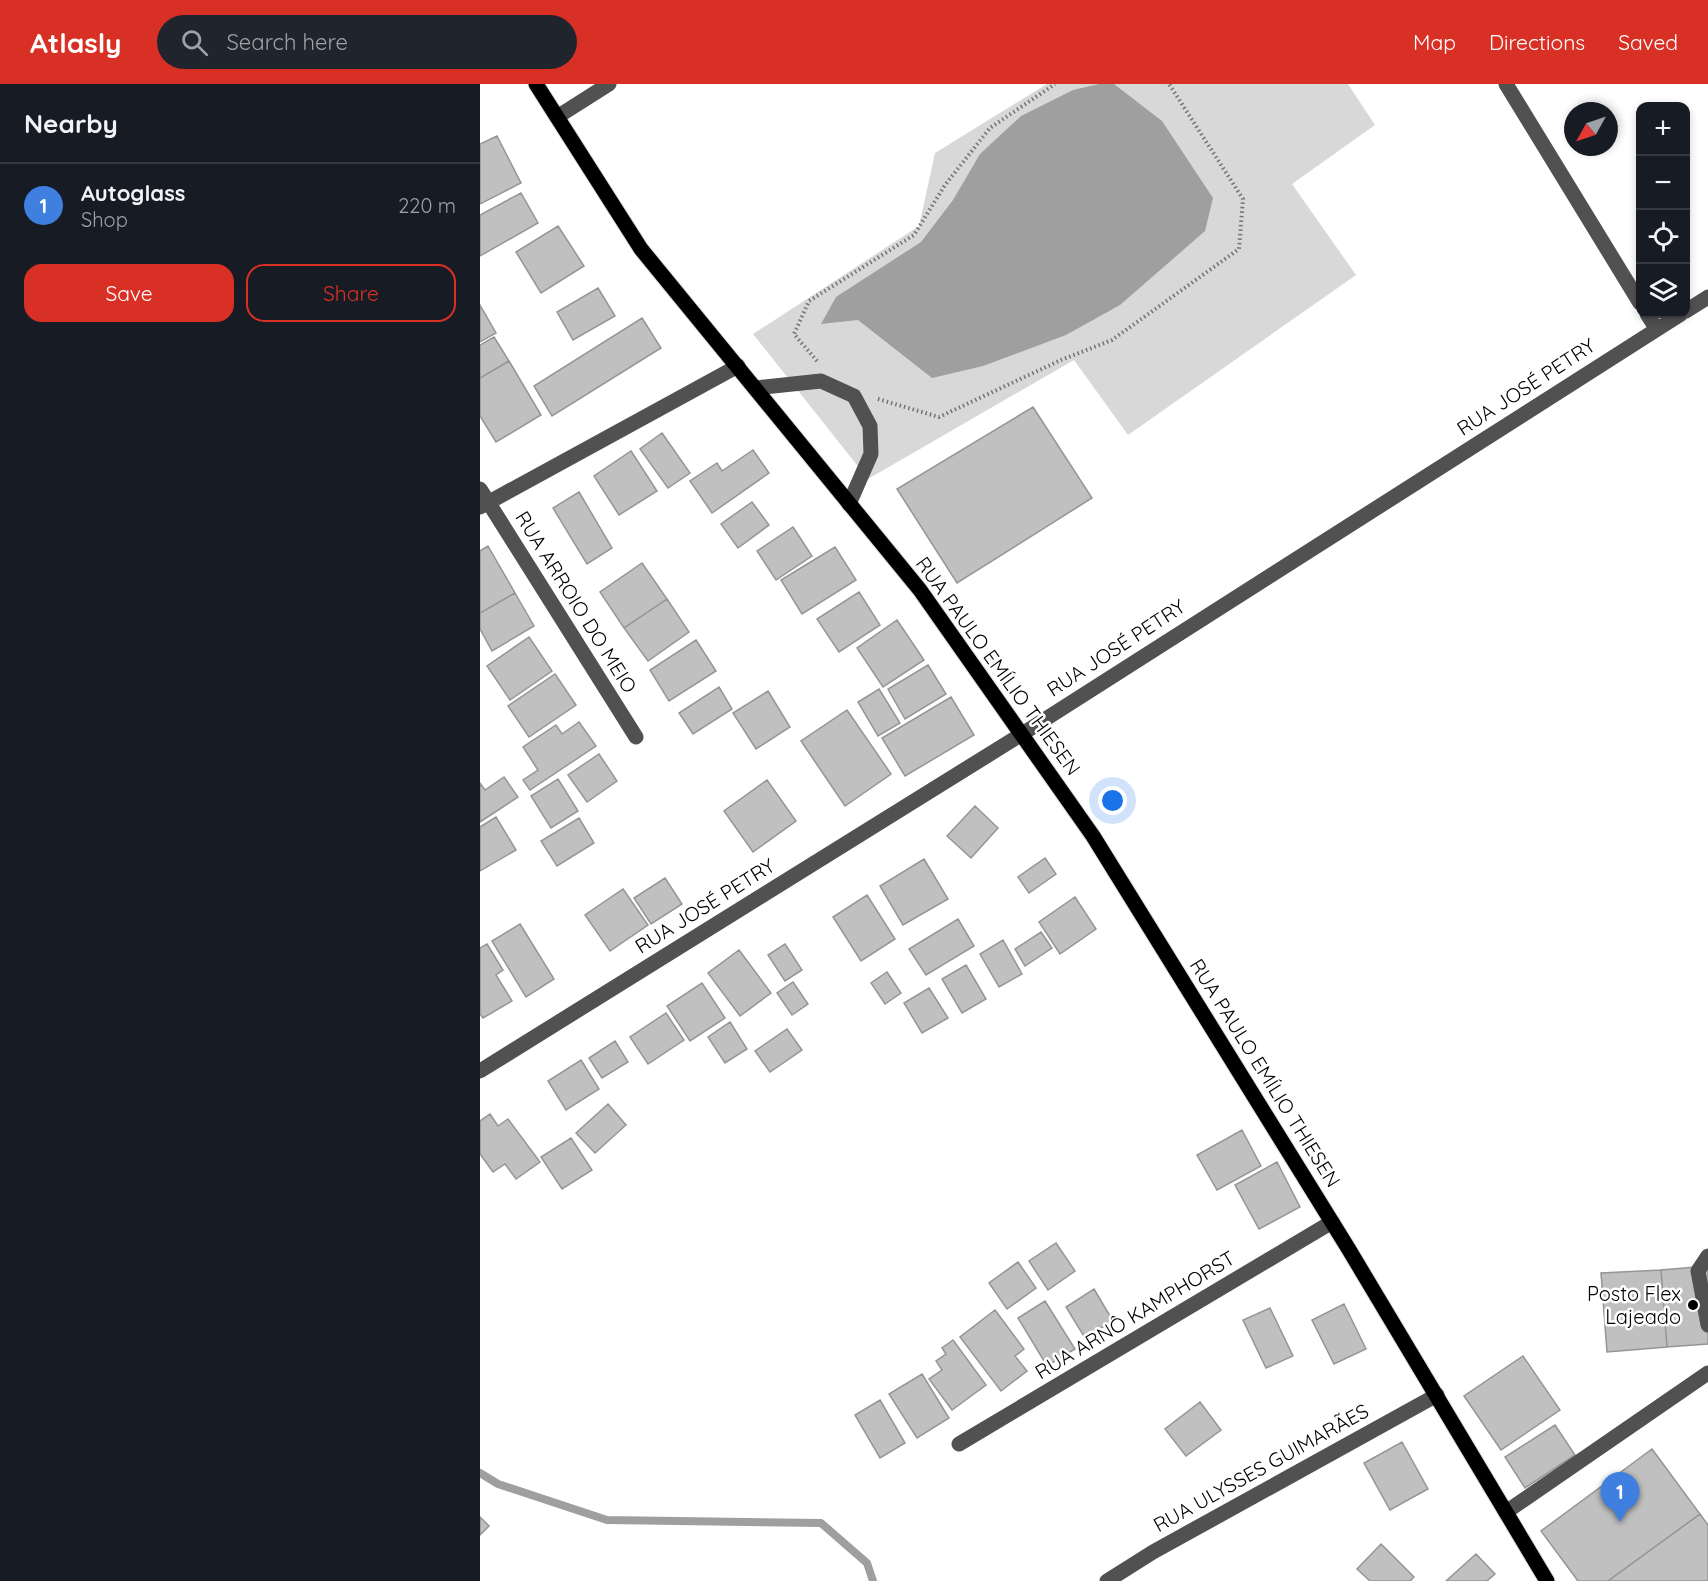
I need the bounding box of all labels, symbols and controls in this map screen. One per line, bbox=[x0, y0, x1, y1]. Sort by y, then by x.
search box bbox=[157, 15, 577, 69]
text: Atlasly bbox=[30, 25, 121, 60]
icon: search bbox=[178, 26, 211, 59]
text: Search here bbox=[226, 28, 348, 56]
text: Map bbox=[1413, 29, 1456, 55]
text: Directions bbox=[1489, 29, 1585, 55]
text: Saved bbox=[1618, 29, 1678, 55]
north arrow bbox=[1564, 102, 1618, 156]
map controls bbox=[1636, 102, 1690, 318]
button: + bbox=[1636, 102, 1690, 156]
text: Nearby bbox=[24, 107, 118, 140]
button: − bbox=[1636, 156, 1690, 210]
text: Autoglass bbox=[81, 179, 185, 207]
text: 1 bbox=[40, 193, 47, 218]
text: 220 m bbox=[398, 193, 456, 218]
text: Shop bbox=[81, 207, 128, 232]
button: locate bbox=[1636, 210, 1690, 264]
button: Save bbox=[24, 264, 234, 322]
button: Share bbox=[246, 264, 456, 322]
button: layers bbox=[1636, 264, 1690, 318]
street label: RUA JOSÉ PETRY bbox=[1452, 332, 1600, 441]
street label: RUA ARROIO DO MEIO bbox=[510, 506, 643, 697]
street label: RUA PAULO EMÍLIO THIESEN bbox=[911, 551, 1086, 780]
street label: RUA JOSÉ PETRY bbox=[1042, 593, 1190, 702]
your location bbox=[1098, 786, 1127, 815]
street label: RUA JOSÉ PETRY bbox=[630, 853, 779, 959]
street label: RUA PAULO EMÍLIO THIESEN bbox=[1185, 954, 1346, 1191]
street label: RUA ARNÔ KAMPHORST bbox=[1030, 1245, 1239, 1384]
place label: Posto Flex Lajeado bbox=[1587, 1281, 1681, 1329]
marker: Posto Flex Lajeado bbox=[1686, 1298, 1700, 1312]
street label: RUA ULYSSES GUIMARÃES bbox=[1149, 1398, 1373, 1537]
pin: 1 bbox=[1600, 1472, 1640, 1522]

